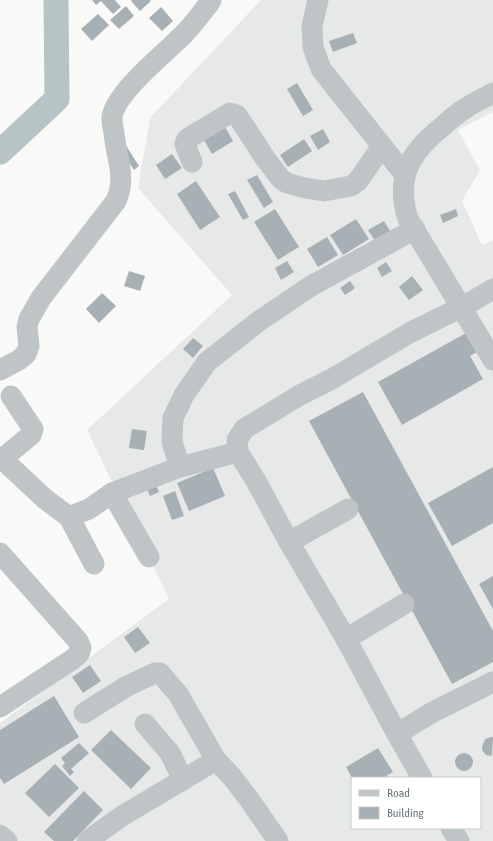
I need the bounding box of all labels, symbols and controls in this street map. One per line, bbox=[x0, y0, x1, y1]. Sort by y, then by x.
legend bbox=[351, 777, 481, 829]
text: Road bbox=[387, 786, 410, 800]
text: Building bbox=[387, 806, 425, 820]

